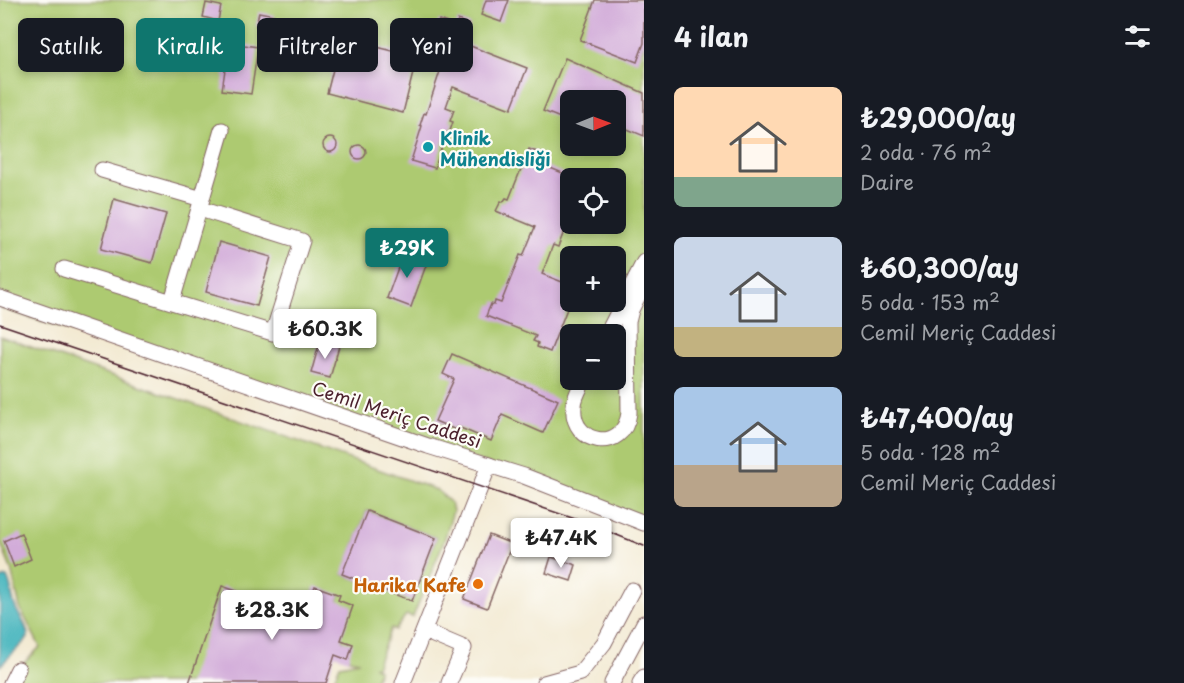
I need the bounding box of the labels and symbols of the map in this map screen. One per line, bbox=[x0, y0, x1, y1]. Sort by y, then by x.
north arrow bbox=[560, 90, 626, 156]
place label: Klinik Mühendisliği bbox=[440, 124, 551, 172]
marker: Klinik Mühendisliği bbox=[421, 140, 435, 154]
pin: ₺29K bbox=[371, 228, 443, 279]
pin: ₺60.3K bbox=[276, 309, 374, 360]
street label: Cemil Meriç Caddesi bbox=[309, 374, 485, 454]
pin: ₺47.4K bbox=[512, 518, 610, 569]
place label: Harika Kafe bbox=[353, 571, 466, 598]
marker: Harika Kafe bbox=[471, 577, 485, 591]
pin: ₺28.3K bbox=[223, 590, 321, 641]

